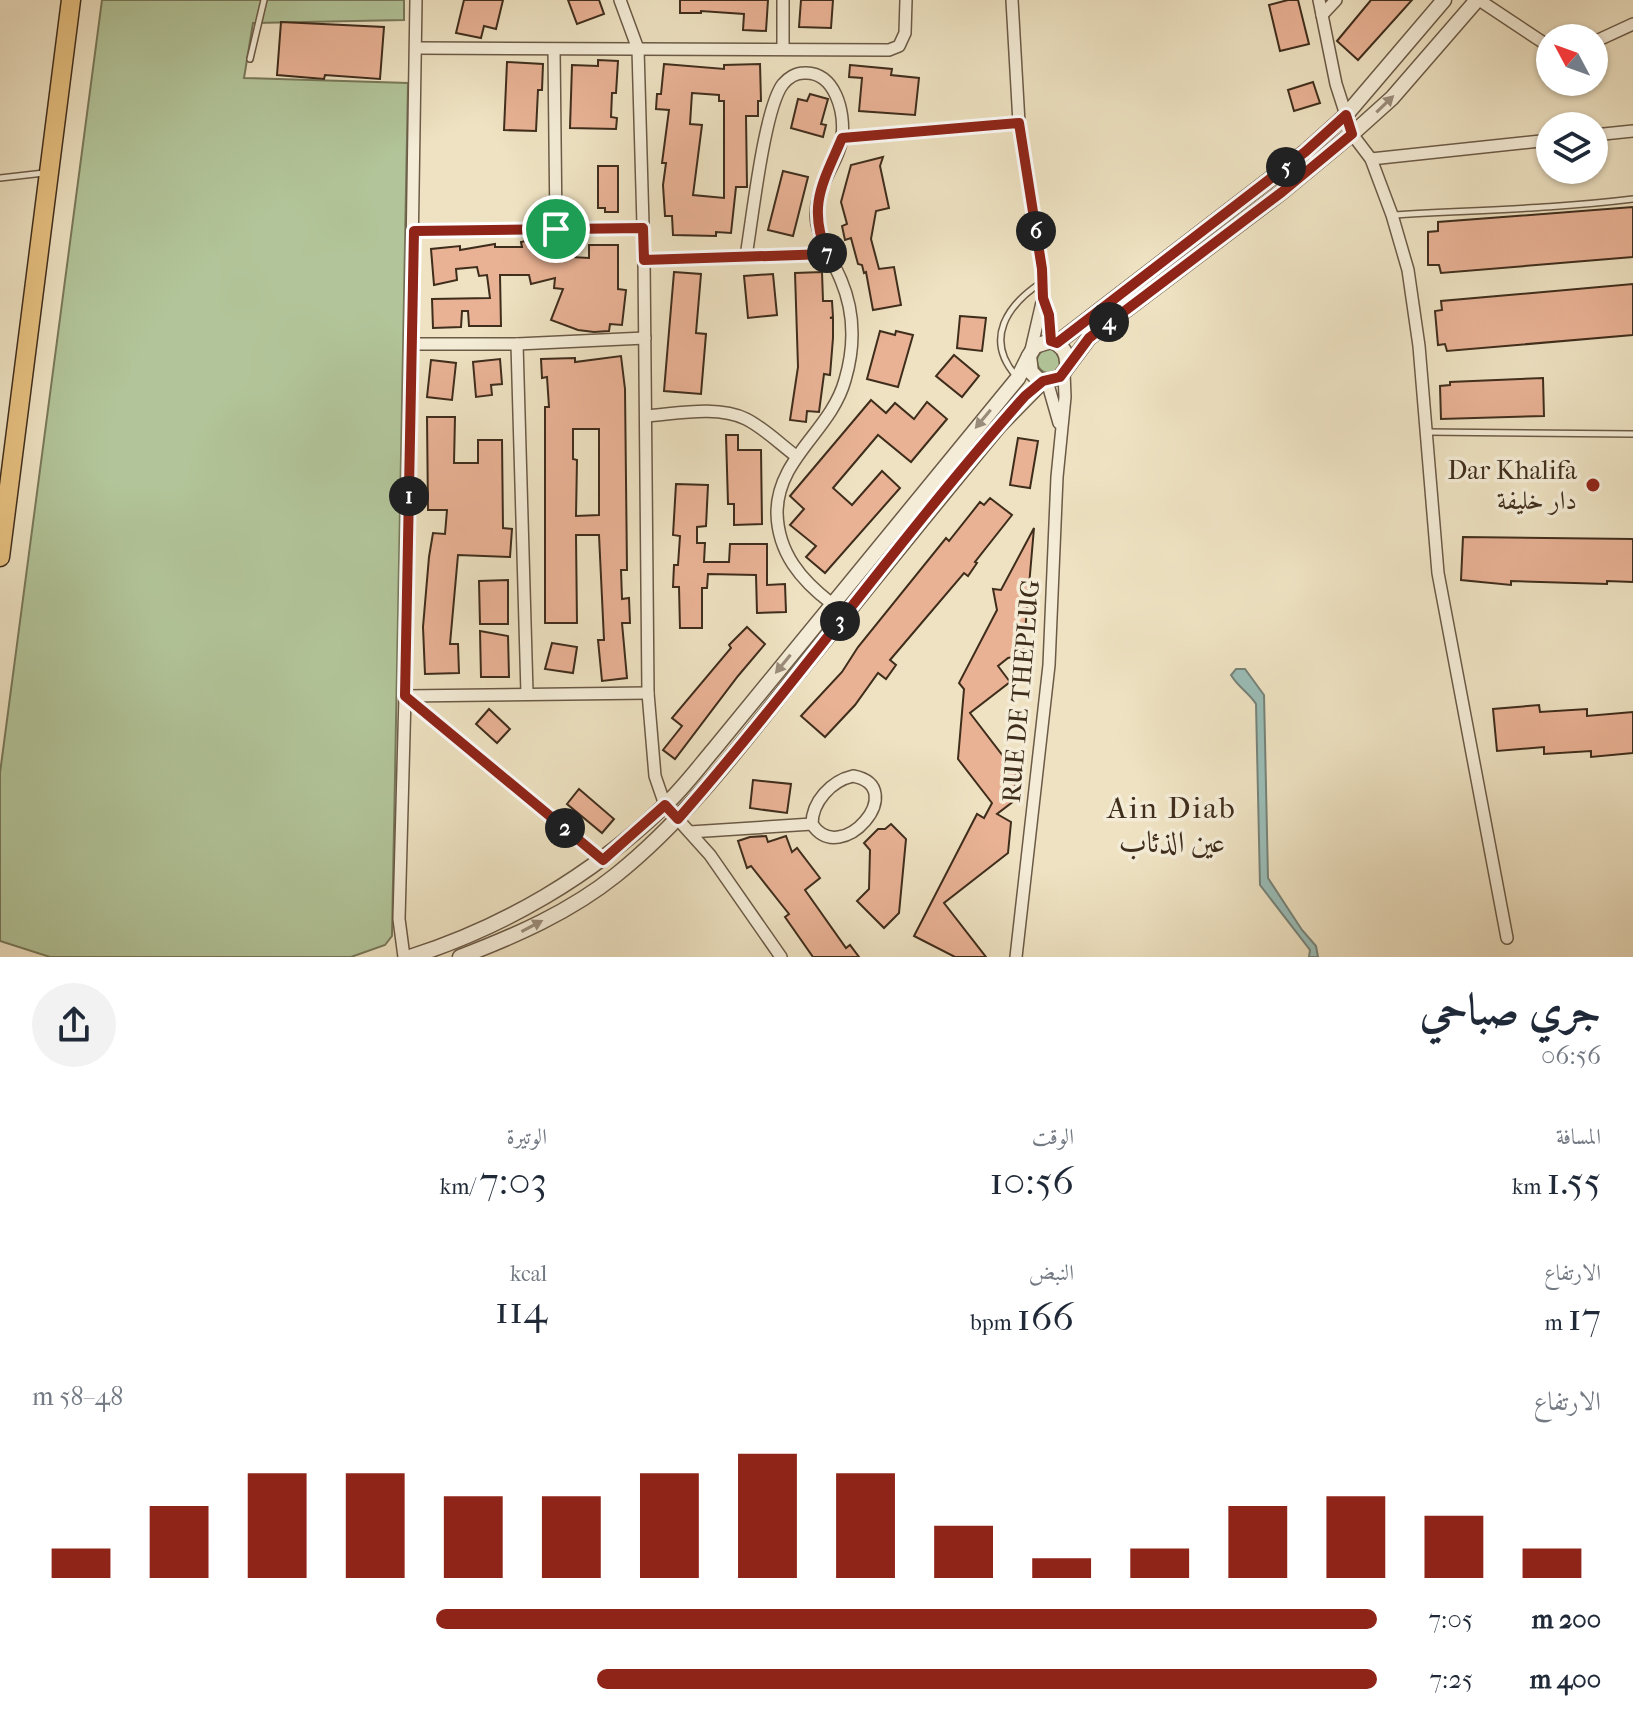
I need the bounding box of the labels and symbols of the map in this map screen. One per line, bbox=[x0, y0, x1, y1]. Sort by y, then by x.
north arrow bbox=[1536, 24, 1608, 96]
one-way arrow bbox=[1375, 95, 1394, 113]
pin: 5 bbox=[1266, 147, 1306, 187]
pin bbox=[522, 195, 590, 263]
pin: 6 bbox=[1016, 211, 1056, 251]
pin: 7 bbox=[807, 233, 847, 273]
pin: 4 bbox=[1089, 302, 1129, 342]
one-way arrow bbox=[975, 408, 992, 429]
place label: Dar Khalifa دار خليفة bbox=[1447, 455, 1578, 516]
pin: 1 bbox=[389, 476, 429, 516]
marker: Dar Khalifa دار خليفة bbox=[1584, 476, 1602, 494]
street label: RUE DE THEPLUG bbox=[996, 578, 1046, 804]
pin: 3 bbox=[820, 601, 860, 641]
one-way arrow bbox=[775, 654, 791, 674]
district label: Ain Diab عين الذئاب bbox=[1106, 791, 1237, 860]
pin: 2 bbox=[545, 808, 585, 848]
one-way arrow bbox=[520, 920, 543, 933]

